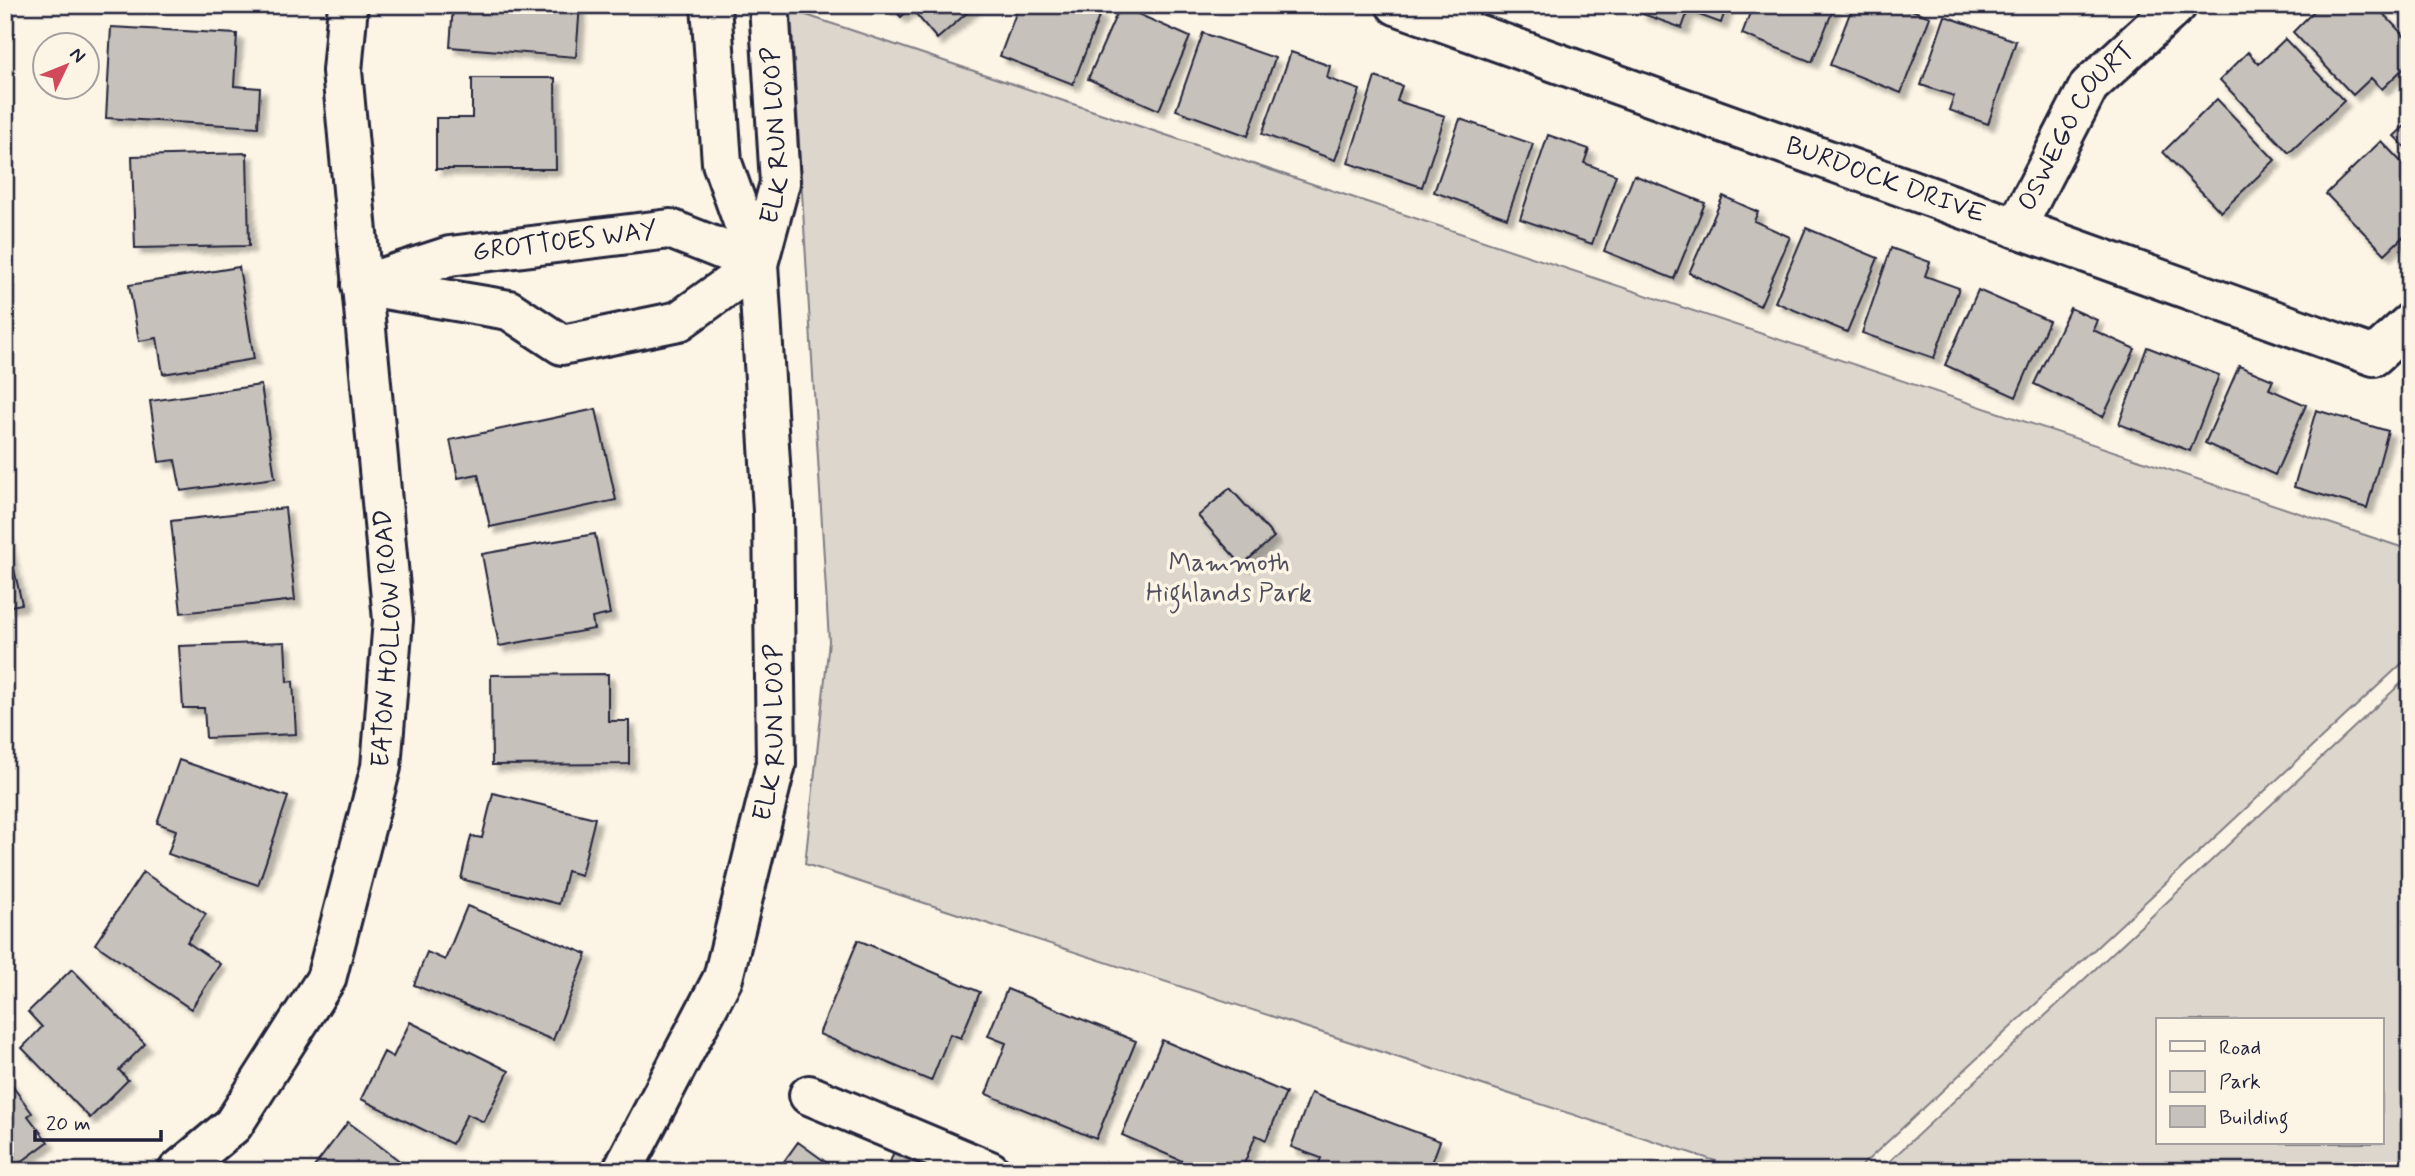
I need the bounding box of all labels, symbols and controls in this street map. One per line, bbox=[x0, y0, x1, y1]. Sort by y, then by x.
north arrow bbox=[32, 32, 102, 102]
street label: OSWEGO COURT bbox=[2010, 35, 2143, 217]
text: N bbox=[64, 42, 91, 69]
street label: ELK RUN LOOP bbox=[753, 46, 798, 228]
street label: BURDOCK DRIVE bbox=[1781, 129, 1990, 232]
street label: GROTTOES WAY bbox=[471, 214, 659, 270]
street label: EATON HOLLOW ROAD bbox=[364, 508, 410, 769]
park label: Mammoth Highlands Park bbox=[1146, 547, 1312, 614]
street label: ELK RUN LOOP bbox=[745, 644, 793, 825]
legend bbox=[2156, 1018, 2384, 1144]
text: Road bbox=[2219, 1034, 2261, 1062]
text: Park bbox=[2219, 1068, 2261, 1096]
scale bar bbox=[35, 1099, 161, 1143]
text: Building bbox=[2219, 1104, 2289, 1134]
text: 20 m bbox=[46, 1110, 91, 1138]

